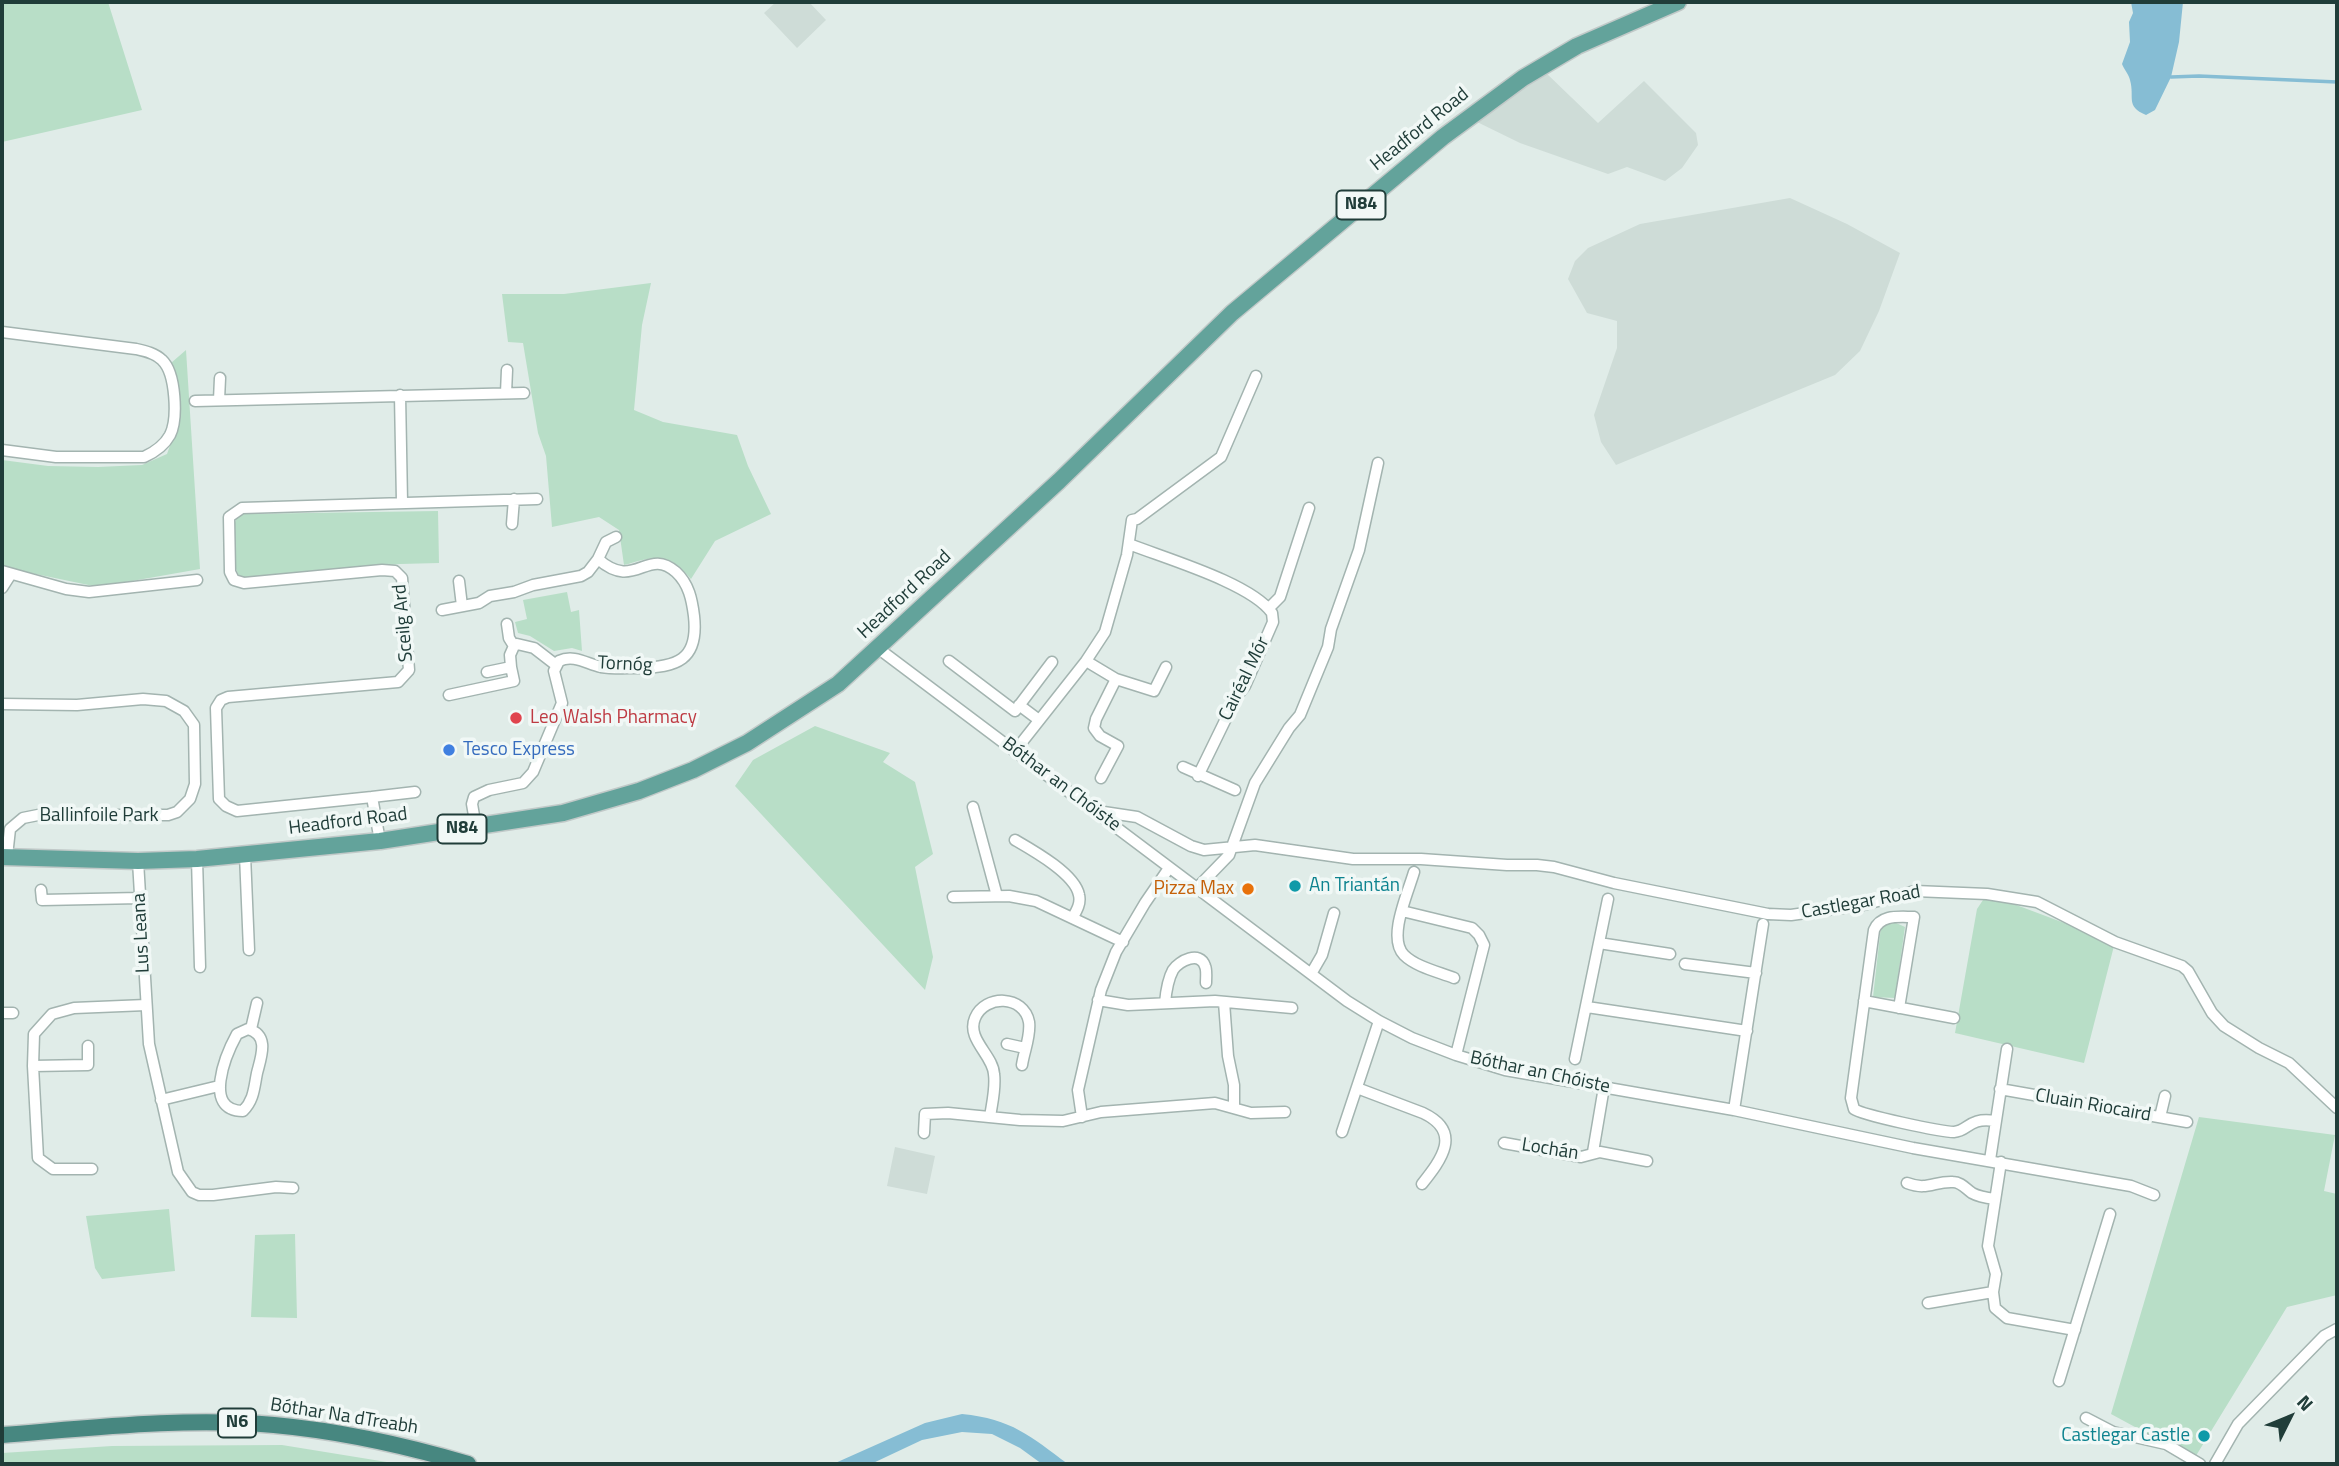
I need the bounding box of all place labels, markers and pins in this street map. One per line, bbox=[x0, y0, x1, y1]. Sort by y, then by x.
place label: Leo Walsh Pharmacy bbox=[530, 707, 697, 729]
marker: Leo Walsh Pharmacy bbox=[508, 710, 524, 726]
place label: Tesco Express bbox=[463, 739, 575, 761]
marker: Tesco Express bbox=[441, 742, 457, 758]
place label: An Triantán bbox=[1309, 875, 1400, 897]
place label: Pizza Max bbox=[1154, 878, 1234, 900]
marker: An Triantán bbox=[1287, 878, 1303, 894]
marker: Pizza Max bbox=[1240, 881, 1256, 897]
place label: Castlegar Castle bbox=[2061, 1425, 2190, 1447]
marker: Castlegar Castle bbox=[2196, 1428, 2212, 1444]

